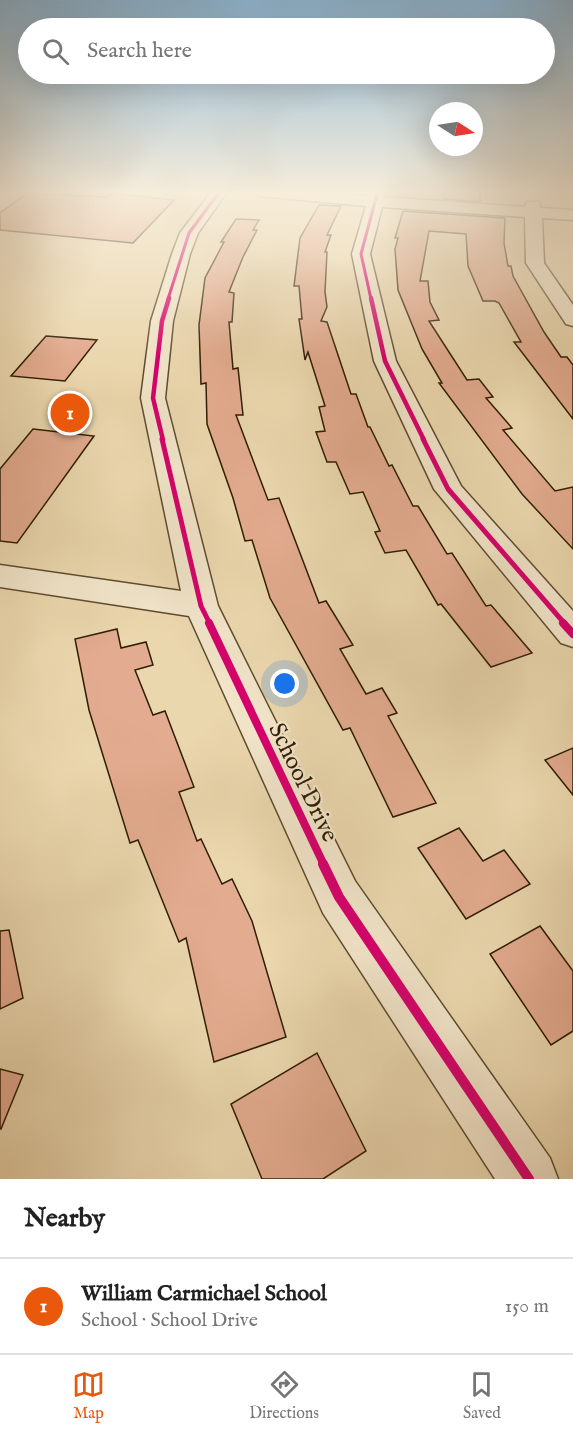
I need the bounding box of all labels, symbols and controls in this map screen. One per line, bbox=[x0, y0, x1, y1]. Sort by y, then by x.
search box bbox=[18, 18, 555, 84]
icon: search bbox=[39, 35, 72, 68]
text: Search here bbox=[87, 37, 192, 65]
north arrow bbox=[429, 102, 483, 156]
pin: 1 bbox=[50, 390, 90, 436]
your location bbox=[270, 669, 299, 698]
street label: School Drive bbox=[260, 718, 345, 847]
text: Nearby bbox=[24, 1202, 105, 1235]
text: William Carmichael School bbox=[81, 1280, 327, 1308]
text: 1 bbox=[40, 1294, 47, 1319]
text: 150 m bbox=[505, 1294, 549, 1319]
text: School · School Drive bbox=[81, 1308, 258, 1333]
tab: Map bbox=[72, 1368, 105, 1424]
tab: Directions bbox=[249, 1368, 319, 1424]
tab: Saved bbox=[463, 1368, 501, 1424]

